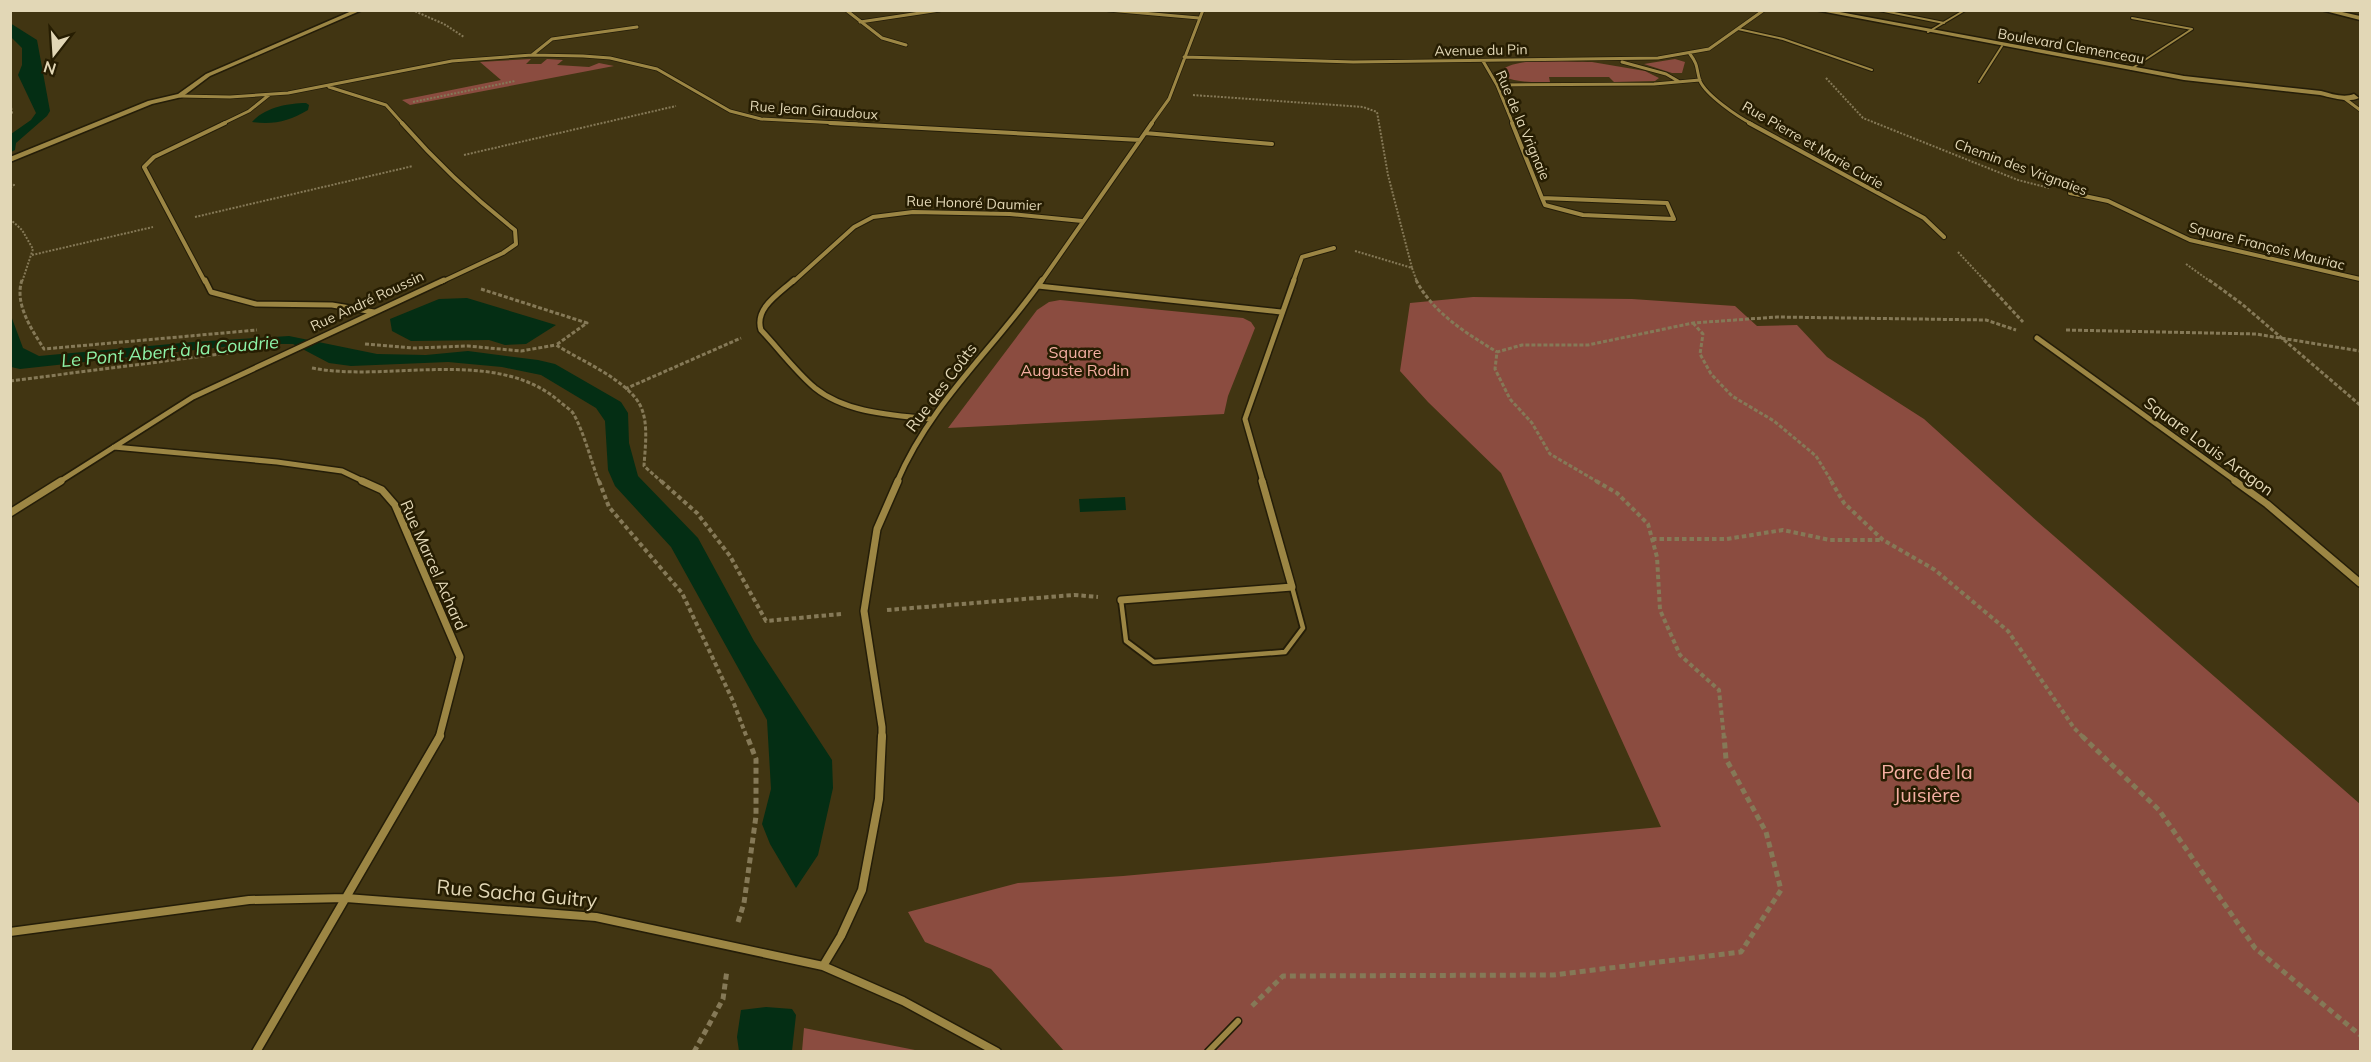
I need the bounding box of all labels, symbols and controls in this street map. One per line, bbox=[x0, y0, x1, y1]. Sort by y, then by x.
north arrow bbox=[24, 24, 84, 84]
street label: Boulevard Clemenceau bbox=[1996, 24, 2146, 68]
street label: Avenue du Pin bbox=[1434, 40, 1528, 60]
text: N bbox=[41, 57, 58, 80]
street label: Rue de la Vrignaie bbox=[1492, 67, 1554, 183]
street label: Rue Jean Giraudoux bbox=[749, 97, 879, 123]
street label: Rue Pierre et Marie Curie bbox=[1739, 97, 1887, 193]
street label: Chemin des Vrignaies bbox=[1952, 135, 2090, 199]
street label: Rue Honoré Daumier bbox=[906, 192, 1043, 214]
street label: Square François Mauriac bbox=[2187, 218, 2347, 274]
street label: Rue André Roussin bbox=[307, 267, 427, 335]
water label: Le Pont Abert à la Coudrie bbox=[60, 330, 280, 372]
street label: Rue des Coûts bbox=[901, 339, 981, 435]
park label: Square Auguste Rodin bbox=[1021, 342, 1129, 380]
street label: Square Louis Aragon bbox=[2140, 392, 2278, 500]
street label: Rue Marcel Achard bbox=[396, 497, 472, 633]
park label: Parc de la Juisière bbox=[1881, 759, 1973, 807]
street label: Rue Sacha Guitry bbox=[436, 874, 599, 913]

